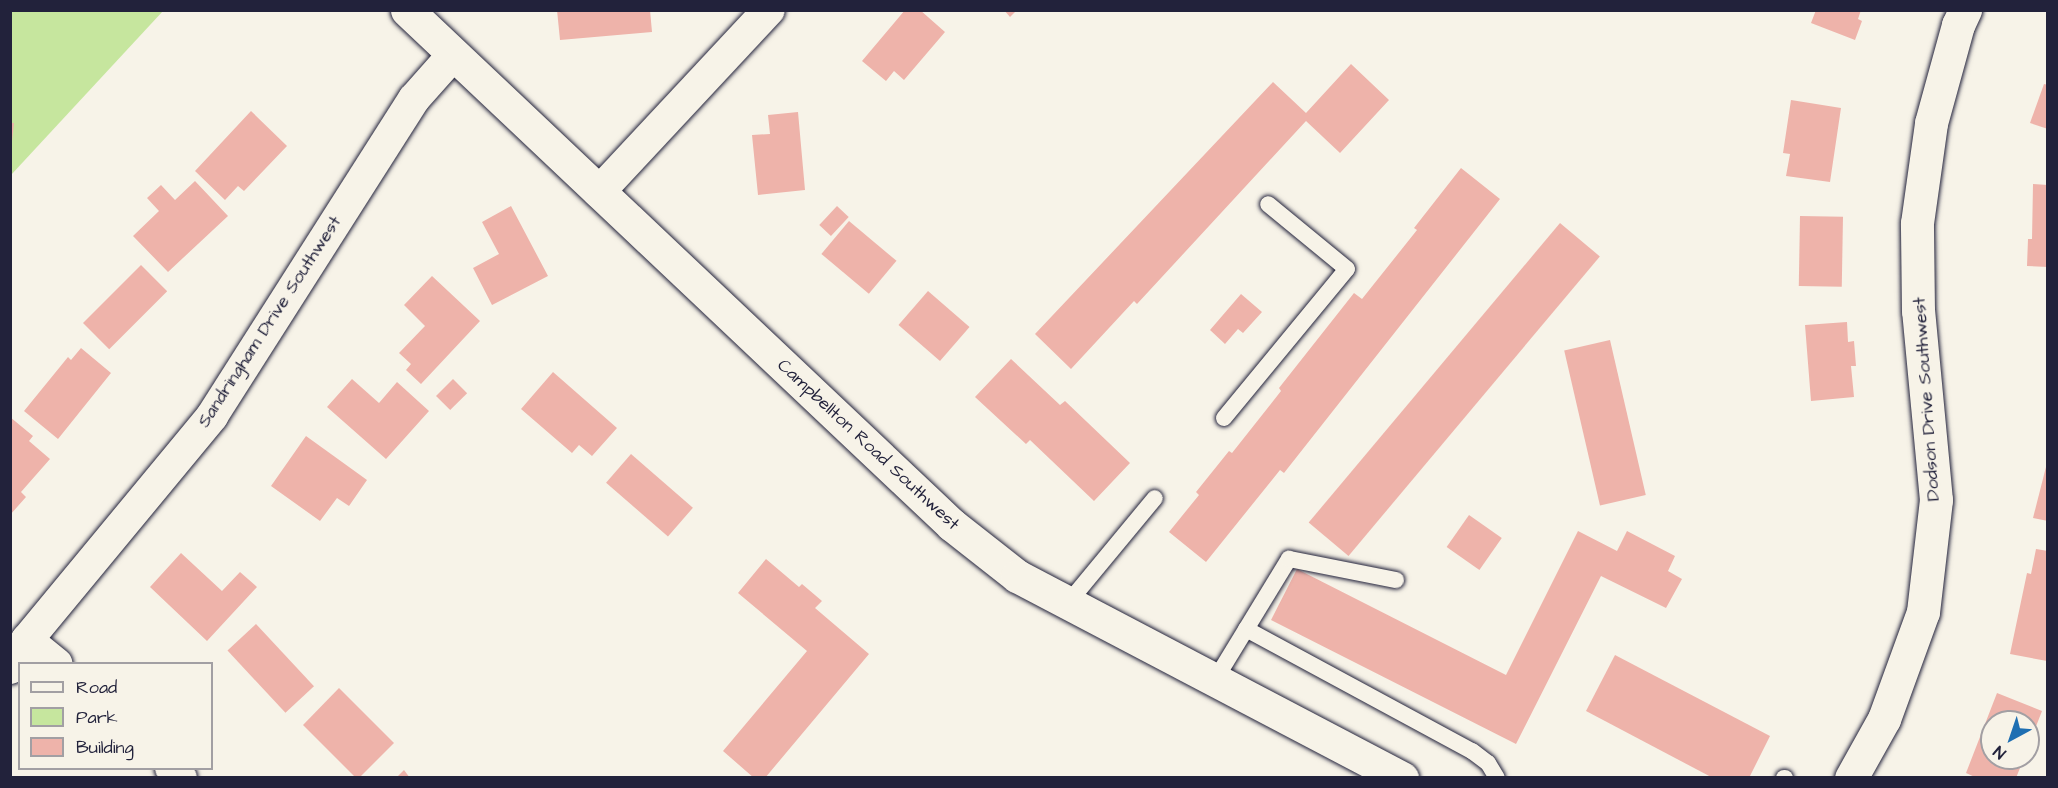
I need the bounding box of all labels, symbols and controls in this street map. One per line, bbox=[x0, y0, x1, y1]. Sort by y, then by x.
street label: Sandringham Drive Southwest bbox=[194, 212, 346, 432]
street label: Dodson Drive Southwest bbox=[1909, 296, 1945, 502]
street label: Campbellton Road Southwest bbox=[772, 355, 964, 535]
legend bbox=[18, 662, 213, 770]
text: Road bbox=[76, 675, 117, 700]
text: Park bbox=[76, 705, 118, 730]
north arrow bbox=[1980, 710, 2040, 770]
text: Building bbox=[76, 735, 134, 760]
text: N bbox=[1989, 741, 2011, 764]

